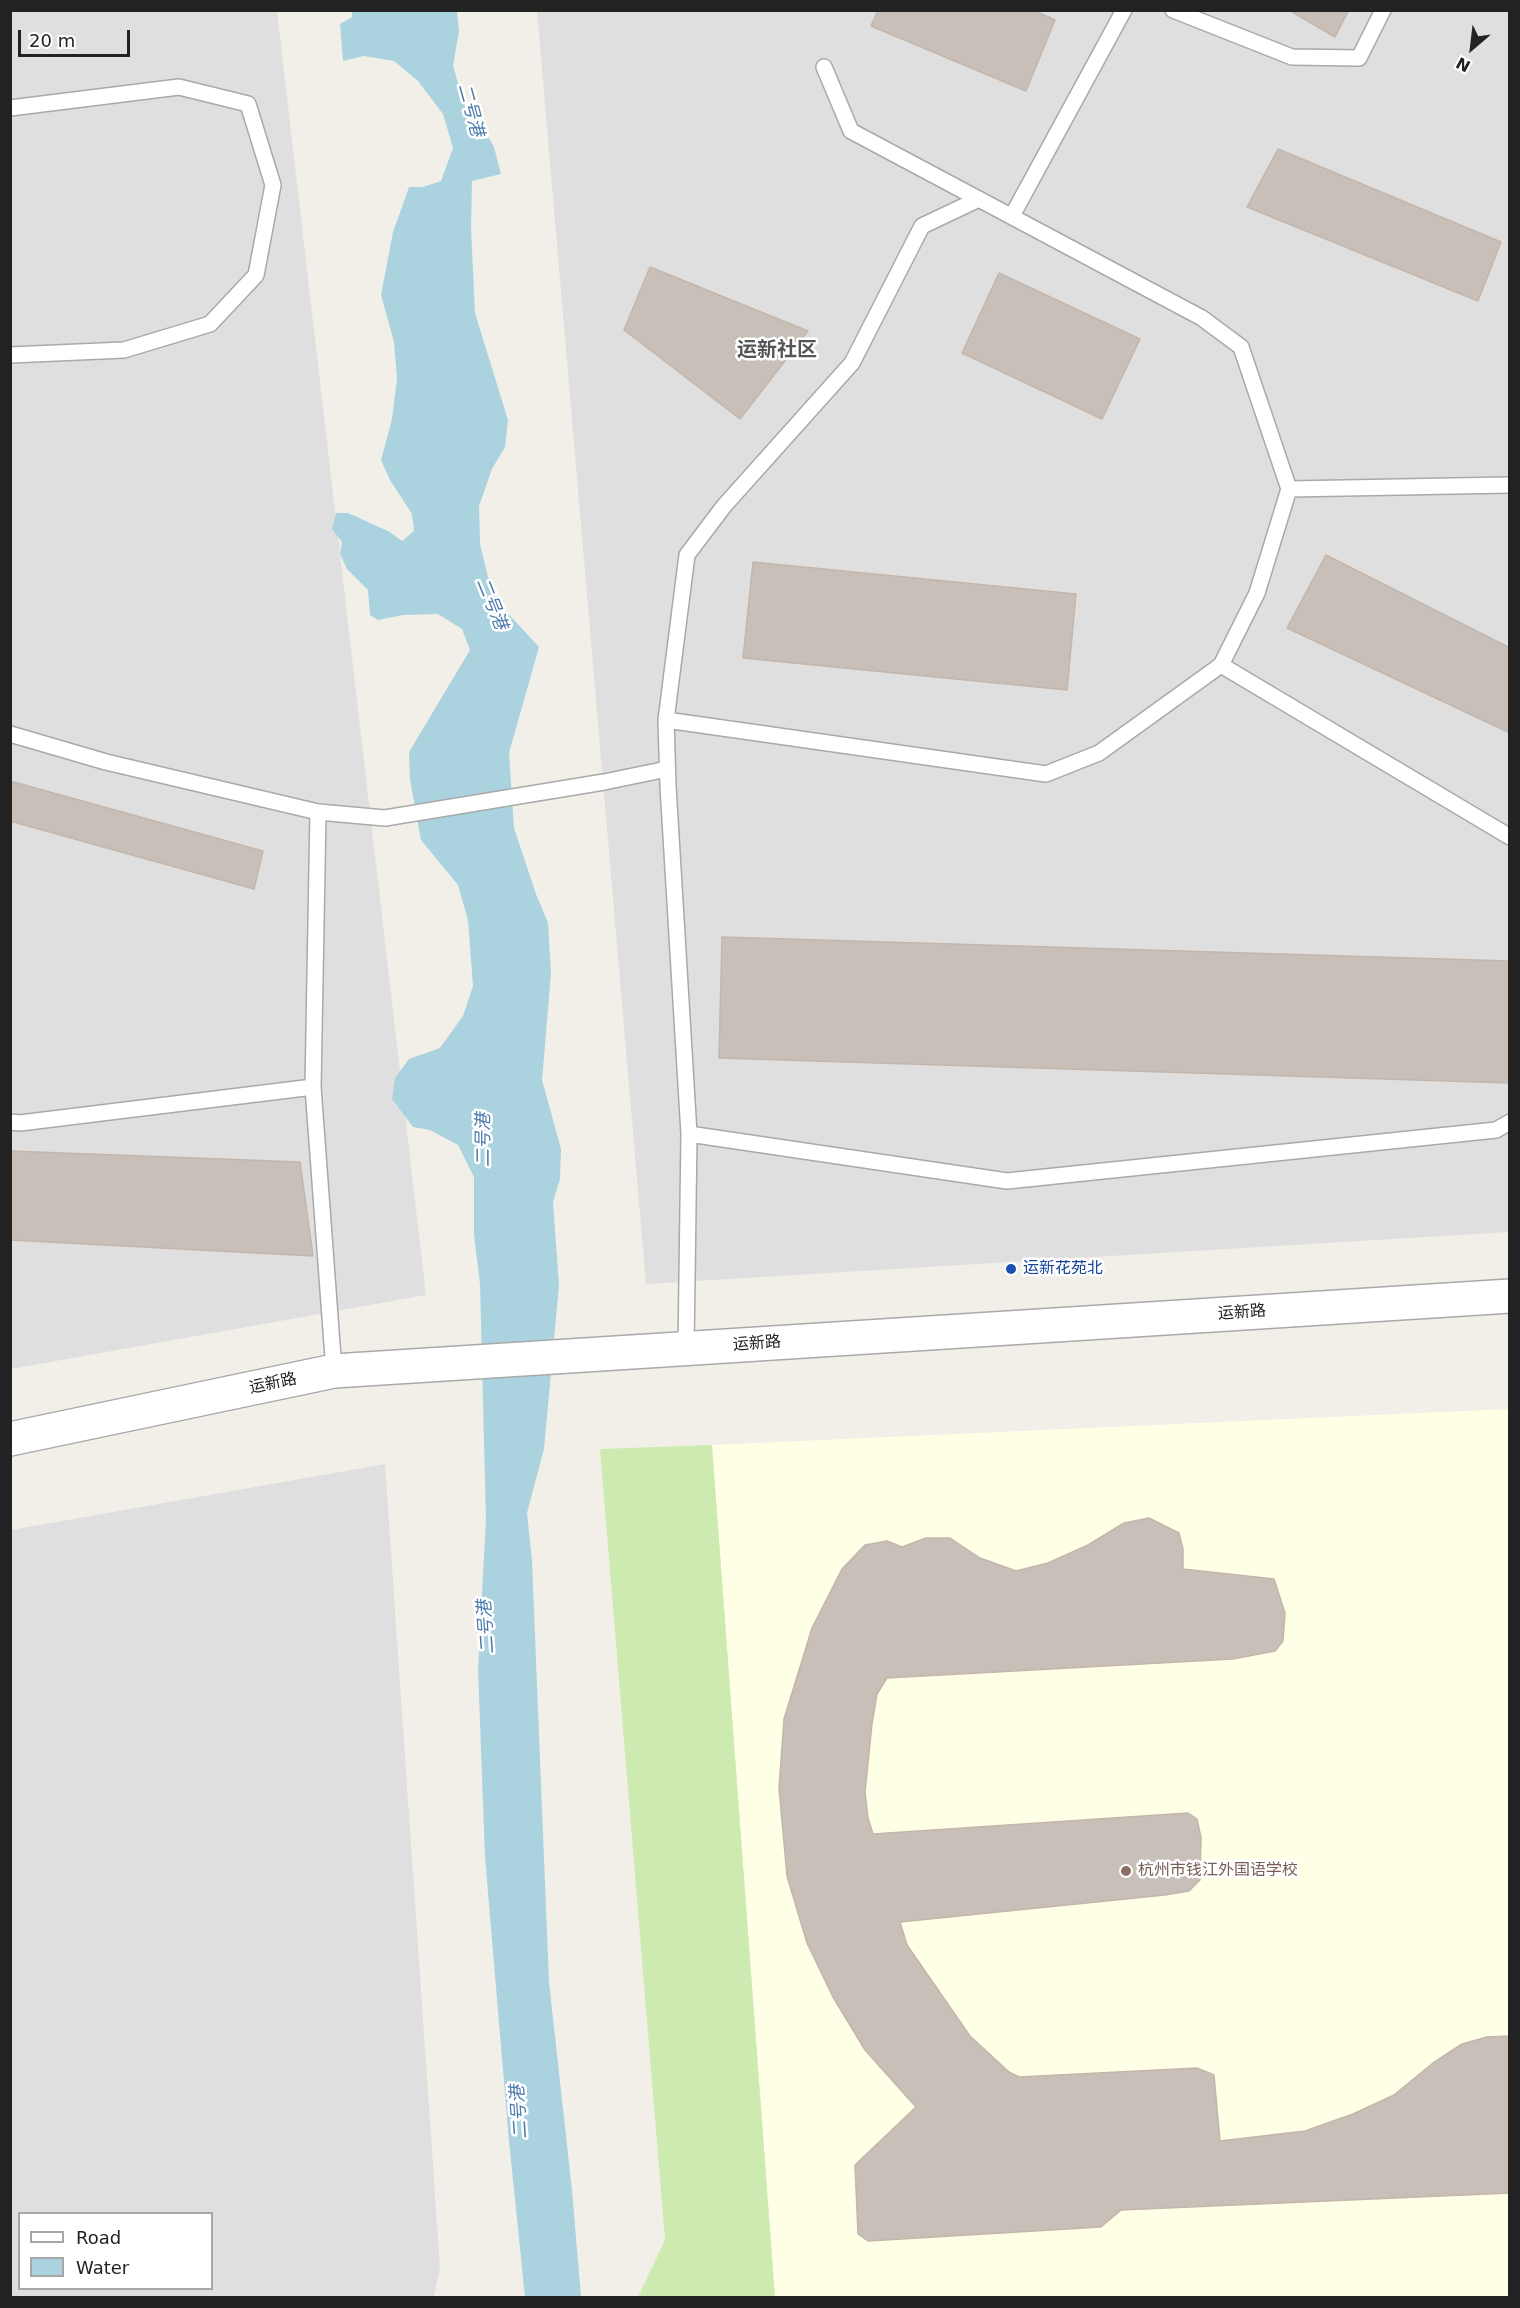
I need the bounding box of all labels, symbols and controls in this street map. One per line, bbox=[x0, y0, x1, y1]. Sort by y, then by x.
scale bar bbox=[21, 18, 134, 56]
north arrow bbox=[1442, 18, 1502, 78]
text: 20 m bbox=[29, 30, 75, 51]
text: N bbox=[1453, 53, 1474, 76]
water label: 二号港 bbox=[453, 81, 487, 139]
district label: 运新社区 bbox=[737, 339, 817, 363]
water label: 二号港 bbox=[471, 575, 511, 633]
water label: 二号港 bbox=[473, 1113, 495, 1167]
place label: 运新花苑北 bbox=[1023, 1259, 1103, 1279]
marker: 运新花苑北 bbox=[1004, 1262, 1018, 1276]
street label: 运新路 bbox=[1217, 1302, 1267, 1324]
street label: 运新路 bbox=[732, 1333, 782, 1355]
street label: 运新路 bbox=[248, 1370, 298, 1398]
water label: 二号港 bbox=[474, 1599, 500, 1655]
place label: 杭州市钱江外国语学校 bbox=[1138, 1861, 1298, 1881]
marker: 杭州市钱江外国语学校 bbox=[1119, 1864, 1133, 1878]
water label: 二号港 bbox=[507, 2084, 533, 2140]
legend bbox=[18, 2212, 213, 2290]
text: Road bbox=[76, 2227, 121, 2248]
text: Water bbox=[76, 2257, 129, 2278]

